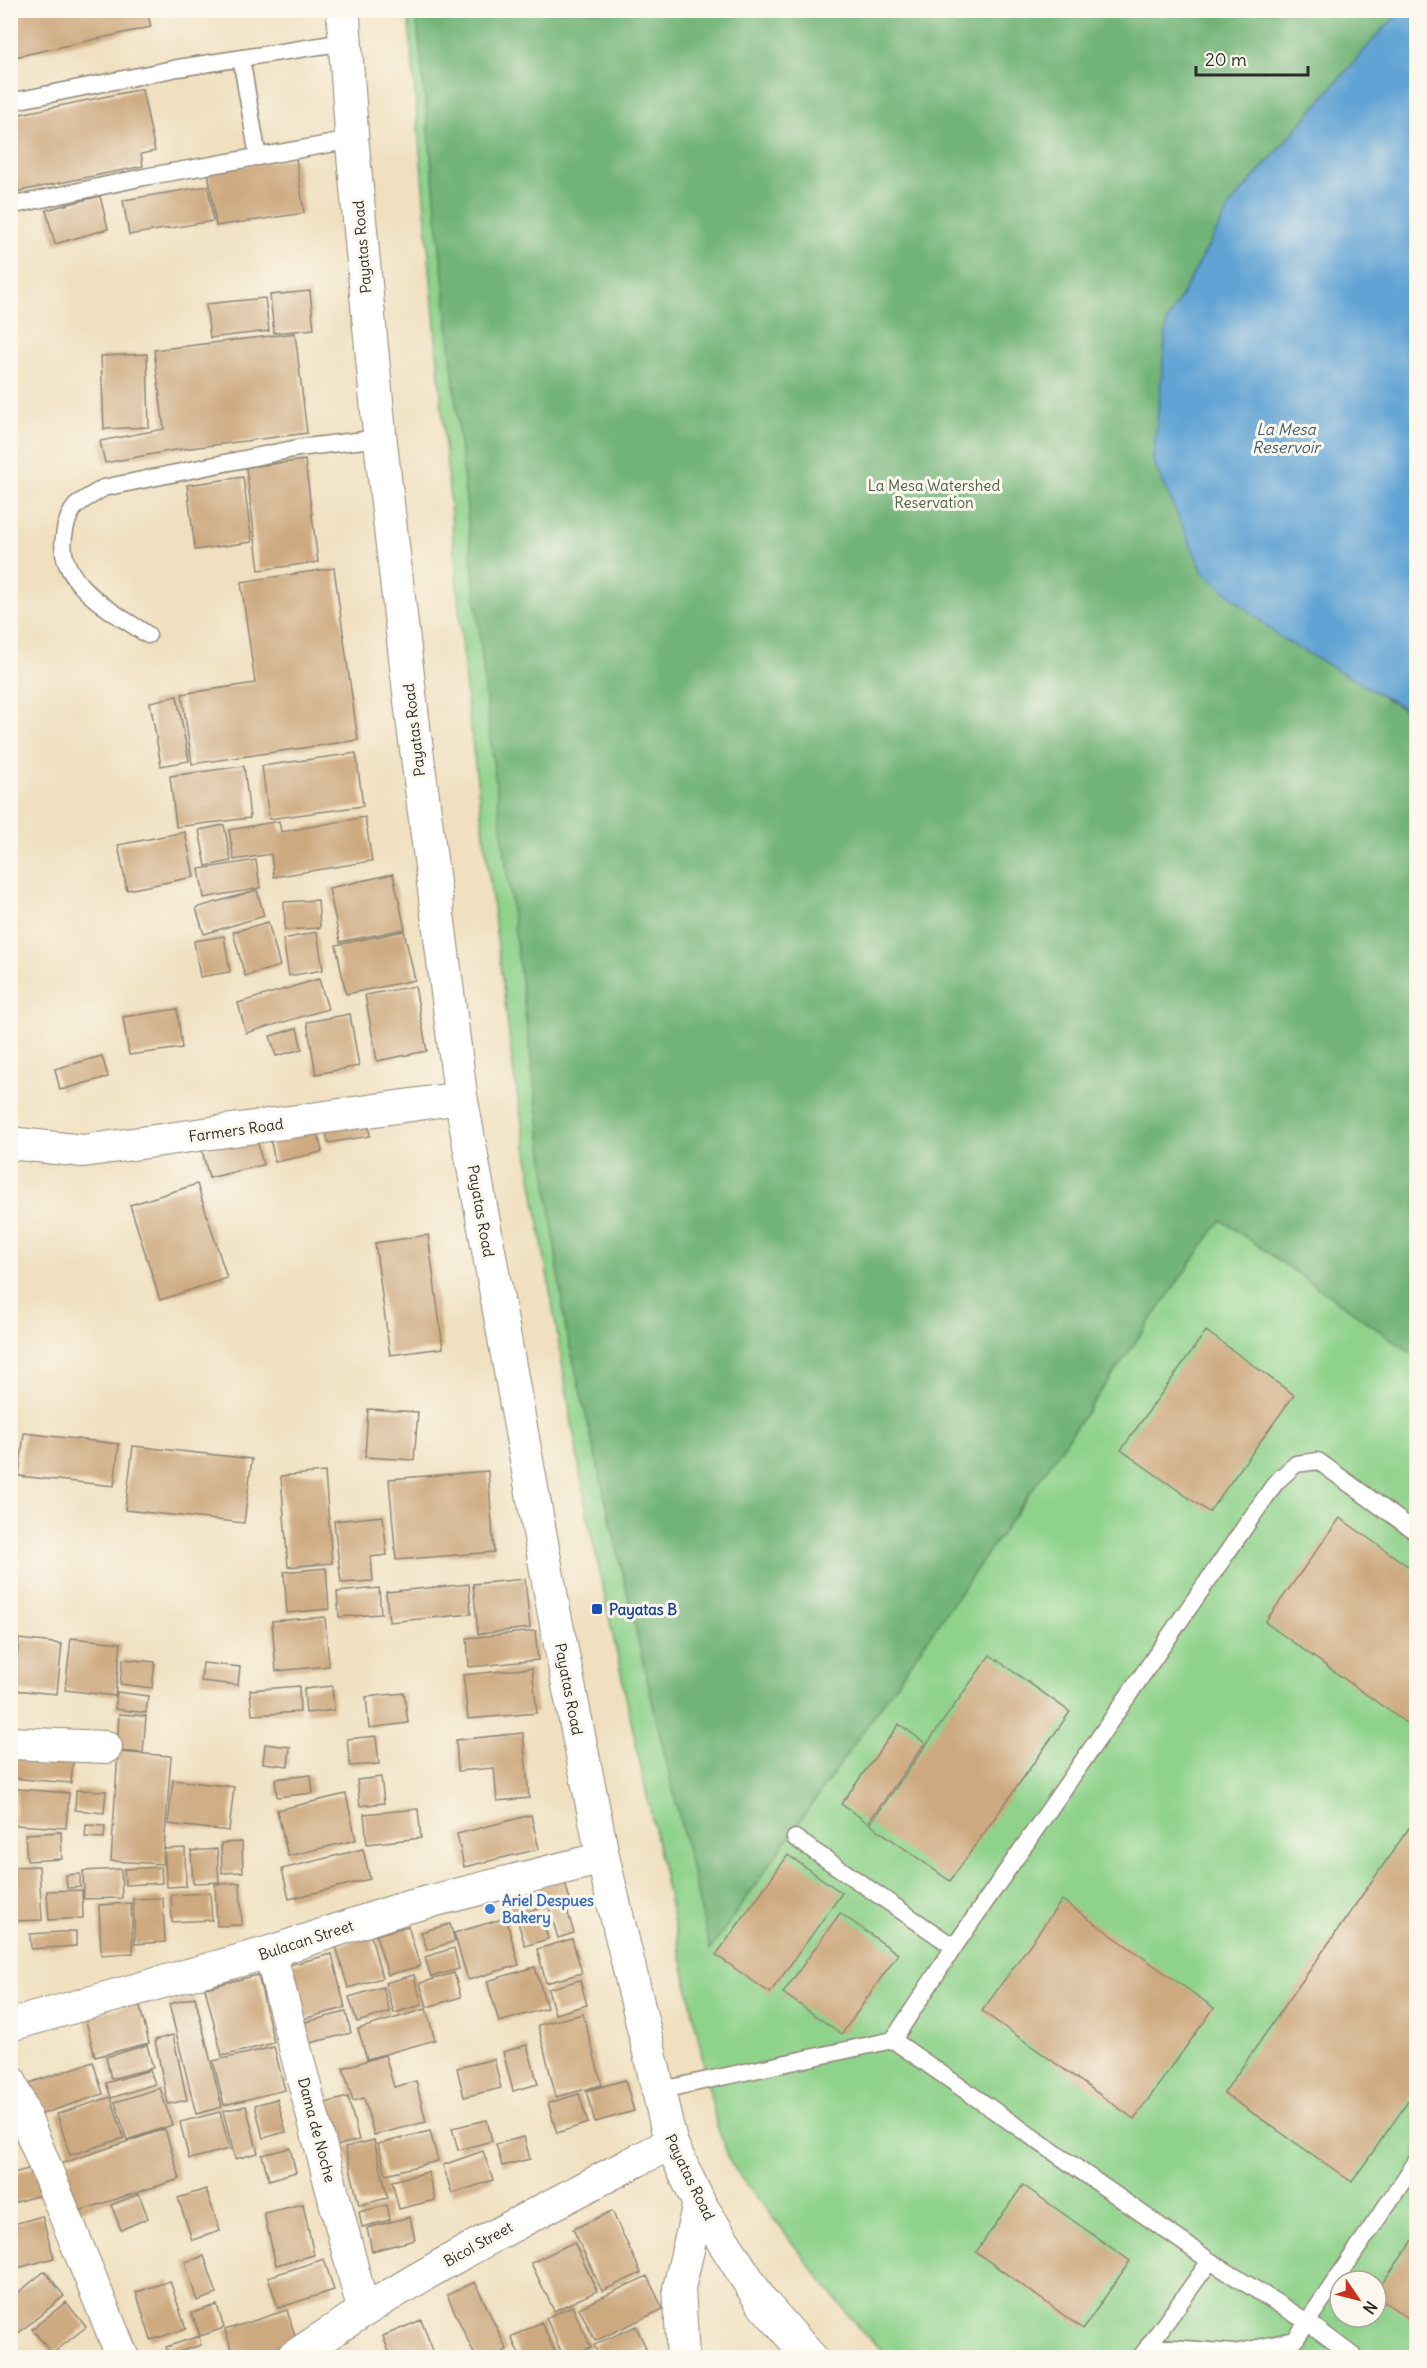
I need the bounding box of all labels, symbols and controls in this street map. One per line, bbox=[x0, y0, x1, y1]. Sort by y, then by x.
scale bar bbox=[1196, 39, 1308, 77]
text: 20 m bbox=[1205, 48, 1247, 71]
street label: Payatas Road bbox=[348, 199, 376, 294]
water label: La Mesa Reservoir bbox=[1252, 419, 1322, 457]
park label: La Mesa Watershed Reservation bbox=[868, 476, 1000, 512]
street label: Payatas Road bbox=[399, 682, 429, 778]
street label: Farmers Road bbox=[187, 1114, 285, 1146]
street label: Payatas Road bbox=[464, 1163, 498, 1259]
place label: Payatas B bbox=[609, 1600, 677, 1620]
marker: Payatas B bbox=[590, 1602, 604, 1616]
street label: Payatas Road bbox=[551, 1641, 587, 1737]
place label: Ariel Despues Bakery bbox=[502, 1891, 594, 1928]
marker: Ariel Despues Bakery bbox=[483, 1902, 497, 1916]
street label: Bulacan Street bbox=[256, 1916, 356, 1964]
street label: Dama de Noche bbox=[294, 2075, 340, 2185]
street label: Payatas Road bbox=[661, 2131, 719, 2223]
street label: Bicol Street bbox=[440, 2217, 516, 2271]
north arrow bbox=[1328, 2269, 1388, 2329]
text: N bbox=[1359, 2297, 1382, 2318]

